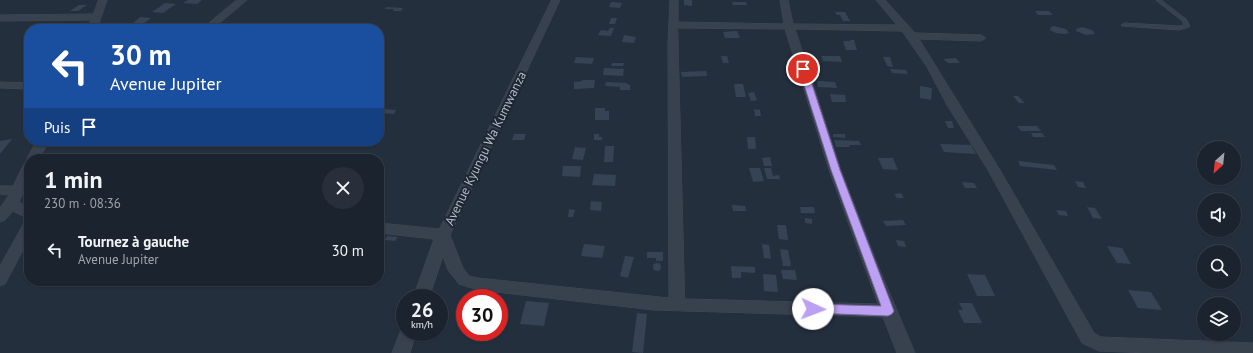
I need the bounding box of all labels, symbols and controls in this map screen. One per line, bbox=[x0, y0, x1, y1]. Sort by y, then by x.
text: 30 m bbox=[110, 36, 171, 73]
icon: left bbox=[44, 40, 96, 92]
pin bbox=[786, 52, 820, 86]
icon: arrive bbox=[792, 58, 814, 80]
street label: Avenue Kyungu Wa Kumwanza bbox=[441, 68, 530, 228]
text: Avenue Jupiter bbox=[110, 72, 222, 95]
icon: arrive bbox=[78, 116, 100, 138]
text: Puis bbox=[44, 118, 70, 137]
north arrow bbox=[1197, 141, 1241, 185]
map controls bbox=[1197, 141, 1241, 341]
text: 1 min bbox=[44, 164, 103, 195]
button: close bbox=[322, 167, 364, 209]
button: sound bbox=[1197, 193, 1241, 237]
text: 230 m · 08:36 bbox=[44, 195, 121, 212]
text: Tournez à gauche bbox=[78, 232, 189, 251]
icon: left bbox=[44, 239, 66, 261]
text: 30 m bbox=[331, 241, 364, 260]
button: search bbox=[1197, 245, 1241, 289]
text: Avenue Jupiter bbox=[78, 251, 159, 268]
position arrow bbox=[792, 288, 834, 330]
speed limit sign: 30 bbox=[456, 289, 508, 341]
text: 26 bbox=[411, 297, 433, 323]
button: layers bbox=[1197, 297, 1241, 341]
text: km/h bbox=[411, 318, 433, 331]

